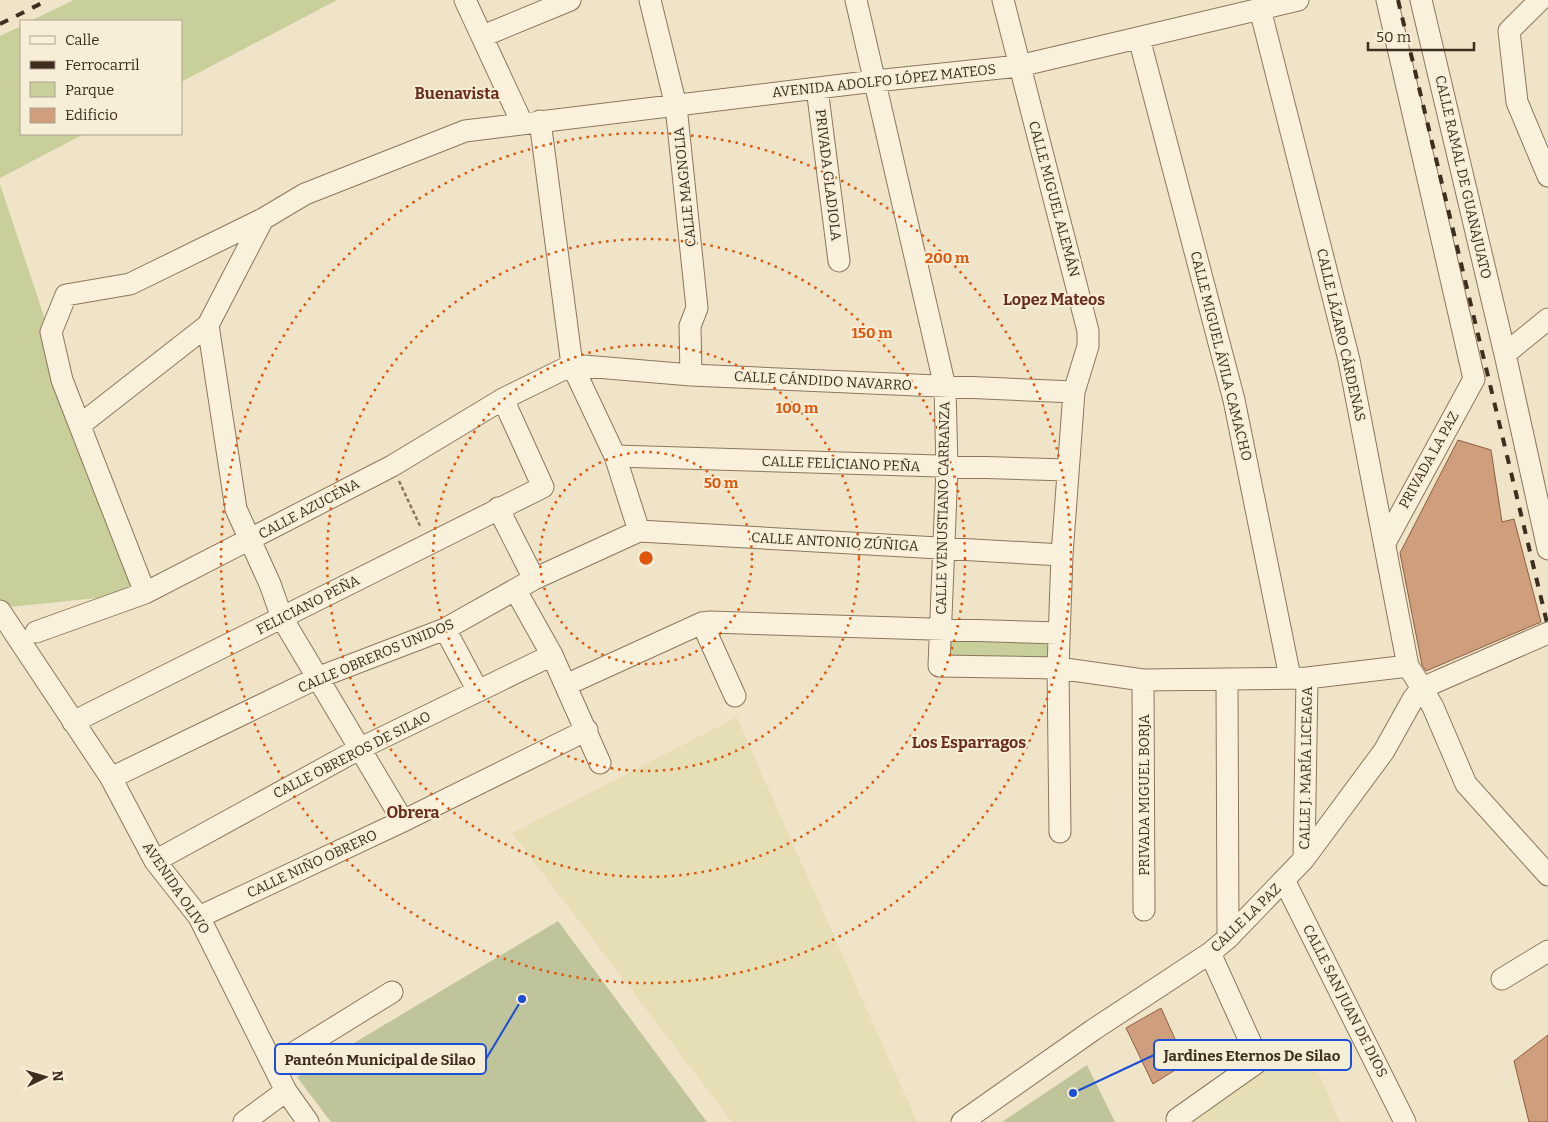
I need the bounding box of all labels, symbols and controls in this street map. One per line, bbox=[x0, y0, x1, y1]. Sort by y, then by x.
legend bbox=[20, 20, 182, 135]
scale bar bbox=[1368, 20, 1474, 52]
text: 50 m bbox=[1376, 28, 1412, 46]
text: Calle bbox=[65, 31, 99, 49]
text: Ferrocarril bbox=[65, 56, 140, 74]
street label: AVENIDA ADOLFO LÓPEZ MATEOS bbox=[771, 60, 997, 101]
street label: CALLE RAMAL DE GUANAJUATO bbox=[1431, 74, 1495, 280]
text: Parque bbox=[65, 81, 114, 99]
district label: Buenavista bbox=[415, 84, 499, 103]
text: Edificio bbox=[65, 106, 118, 124]
street label: PRIVADA GLADIOLA bbox=[811, 108, 845, 242]
street label: CALLE MIGUEL ALEMÁN bbox=[1025, 119, 1084, 279]
street label: CALLE MAGNOLIA bbox=[670, 126, 700, 248]
street label: CALLE LÁZARO CÁRDENAS bbox=[1313, 247, 1370, 423]
text: 200 m bbox=[925, 249, 970, 267]
street label: CALLE MIGUEL ÁVILA CAMACHO bbox=[1187, 249, 1256, 463]
district label: Lopez Mateos bbox=[1003, 290, 1105, 309]
text: 150 m bbox=[851, 324, 893, 342]
street label: CALLE CÁNDIDO NAVARRO bbox=[734, 367, 913, 394]
text: 100 m bbox=[776, 399, 819, 417]
street label: CALLE VENUSTIANO CARRANZA bbox=[933, 401, 953, 615]
street label: PRIVADA LA PAZ bbox=[1395, 409, 1463, 511]
street label: CALLE FELICIANO PEÑA bbox=[761, 453, 921, 475]
text: 50 m bbox=[704, 474, 739, 492]
street label: CALLE AZUCENA bbox=[256, 475, 362, 543]
street label: CALLE ANTONIO ZÚÑIGA bbox=[751, 528, 919, 555]
centre of rings bbox=[637, 549, 655, 567]
street label: FELICIANO PEÑA bbox=[254, 572, 363, 638]
street label: CALLE OBREROS UNIDOS bbox=[296, 615, 456, 697]
street label: CALLE J. MARÍA LICEAGA bbox=[1295, 686, 1316, 850]
street label: CALLE OBREROS DE SILAO bbox=[270, 708, 434, 802]
street label: PRIVADA MIGUEL BORJA bbox=[1136, 714, 1153, 876]
district label: Los Esparragos bbox=[912, 733, 1026, 752]
district label: Obrera bbox=[386, 803, 440, 822]
street label: CALLE NIÑO OBRERO bbox=[244, 826, 380, 902]
street label: AVENIDA OLIVO bbox=[139, 839, 213, 937]
street label: CALLE LA PAZ bbox=[1207, 880, 1285, 956]
street label: CALLE SAN JUAN DE DIOS bbox=[1299, 922, 1391, 1080]
callout: Jardines Eternos De Silao bbox=[1154, 1040, 1351, 1070]
callout: Panteón Municipal de Silao bbox=[275, 1044, 486, 1074]
text: Jardines Eternos De Silao bbox=[1163, 1047, 1341, 1065]
text: Panteón Municipal de Silao bbox=[284, 1051, 476, 1069]
north arrow bbox=[20, 1052, 70, 1102]
text: N bbox=[49, 1070, 66, 1082]

